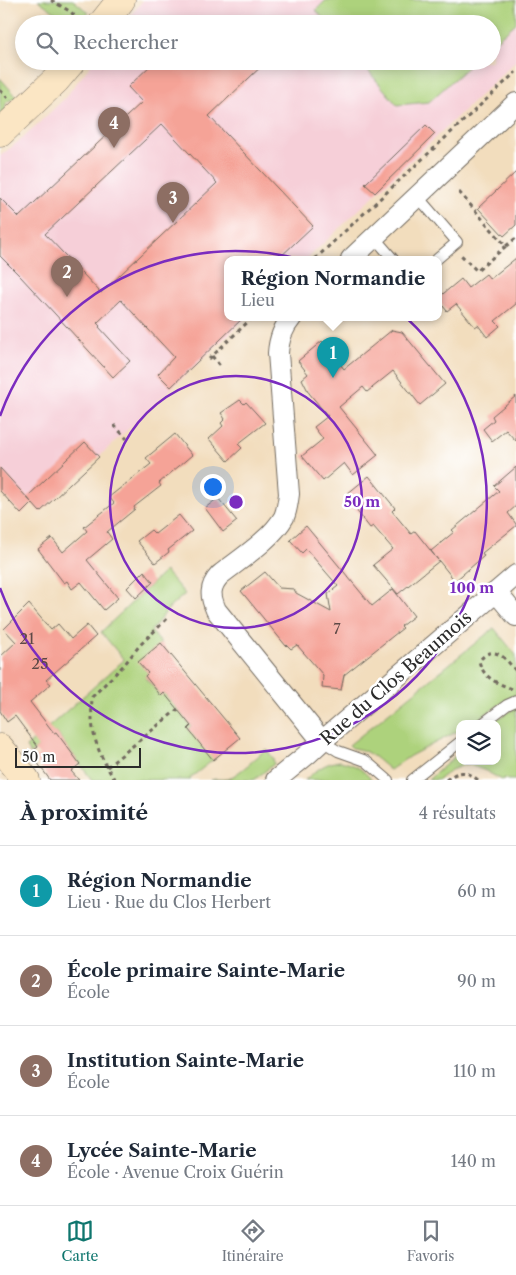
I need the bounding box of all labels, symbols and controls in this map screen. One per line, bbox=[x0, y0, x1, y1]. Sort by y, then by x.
search box bbox=[15, 15, 501, 70]
icon: search bbox=[33, 29, 61, 57]
text: Rechercher bbox=[73, 31, 178, 54]
pin: 4 bbox=[98, 107, 130, 148]
pin: 3 bbox=[157, 182, 189, 223]
pin: 2 bbox=[51, 256, 83, 297]
popup bbox=[224, 256, 442, 321]
text: Région Normandie bbox=[241, 267, 425, 290]
text: Lieu bbox=[241, 290, 275, 310]
pin: 1 bbox=[317, 337, 349, 378]
your location bbox=[200, 474, 226, 500]
text: 50 m bbox=[344, 492, 380, 511]
centre of rings bbox=[227, 493, 245, 511]
text: 100 m bbox=[450, 578, 494, 597]
street label: Rue du Clos Beaumois bbox=[316, 606, 476, 750]
house number: 7 bbox=[333, 619, 341, 638]
house number: 21 bbox=[20, 629, 35, 648]
house number: 25 bbox=[32, 654, 48, 673]
map controls bbox=[456, 720, 501, 765]
button: layers bbox=[456, 720, 501, 765]
scale bar bbox=[15, 745, 141, 768]
text: 50 m bbox=[22, 748, 55, 766]
text: À proximité bbox=[20, 800, 148, 825]
text: 4 résultats bbox=[419, 803, 496, 823]
text: Région Normandie bbox=[67, 869, 252, 892]
text: 1 bbox=[32, 881, 40, 901]
text: 60 m bbox=[457, 881, 496, 901]
text: Lieu · Rue du Clos Herbert bbox=[67, 892, 271, 912]
text: École primaire Sainte-Marie bbox=[67, 959, 345, 982]
text: 2 bbox=[31, 971, 41, 991]
text: 90 m bbox=[457, 971, 496, 991]
text: École bbox=[67, 982, 110, 1002]
text: Institution Sainte-Marie bbox=[67, 1049, 304, 1072]
text: 3 bbox=[31, 1061, 41, 1081]
text: 110 m bbox=[453, 1061, 496, 1081]
text: École bbox=[67, 1072, 110, 1092]
text: Lycée Sainte-Marie bbox=[67, 1139, 257, 1162]
text: 4 bbox=[31, 1151, 41, 1171]
text: 140 m bbox=[451, 1151, 496, 1171]
text: École · Avenue Croix Guérin bbox=[67, 1162, 284, 1182]
tab: Carte bbox=[62, 1217, 98, 1265]
tab: Itinéraire bbox=[222, 1217, 284, 1265]
tab: Favoris bbox=[407, 1217, 454, 1265]

